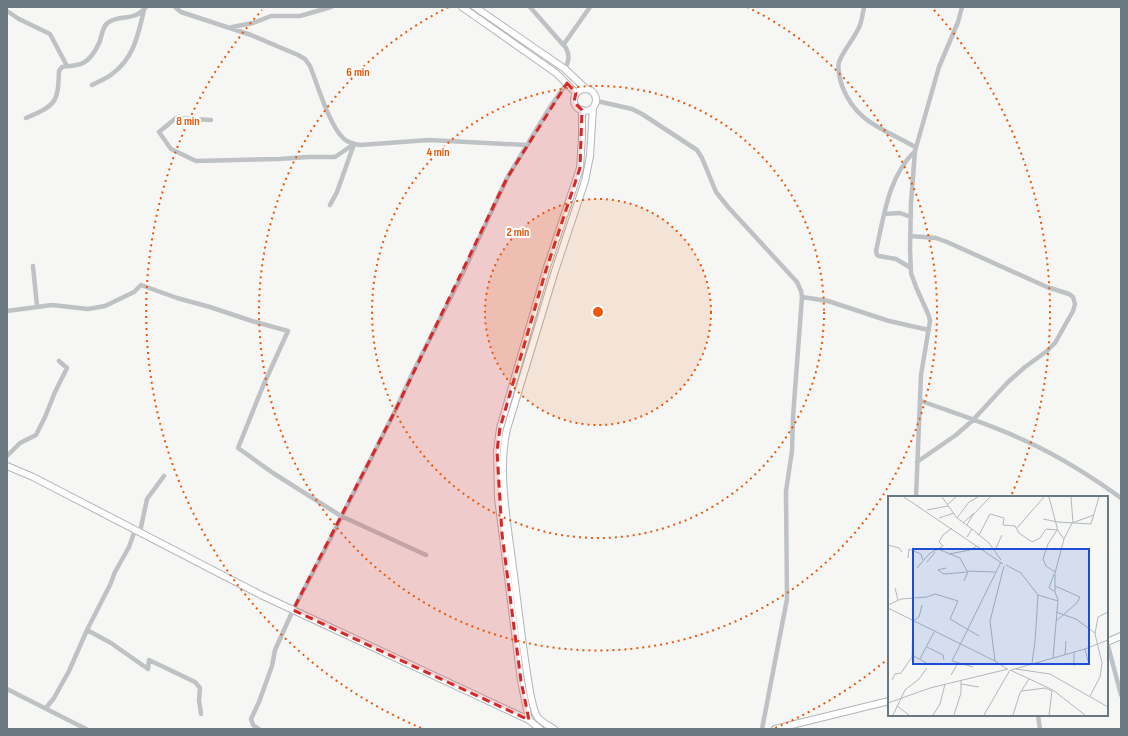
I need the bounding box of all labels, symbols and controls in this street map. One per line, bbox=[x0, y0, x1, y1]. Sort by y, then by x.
text: 6 min bbox=[346, 65, 370, 80]
text: 8 min bbox=[176, 114, 200, 129]
text: 4 min bbox=[426, 145, 450, 160]
text: 2 min bbox=[507, 225, 529, 240]
centre of rings bbox=[591, 305, 605, 319]
inset map bbox=[888, 496, 1108, 716]

